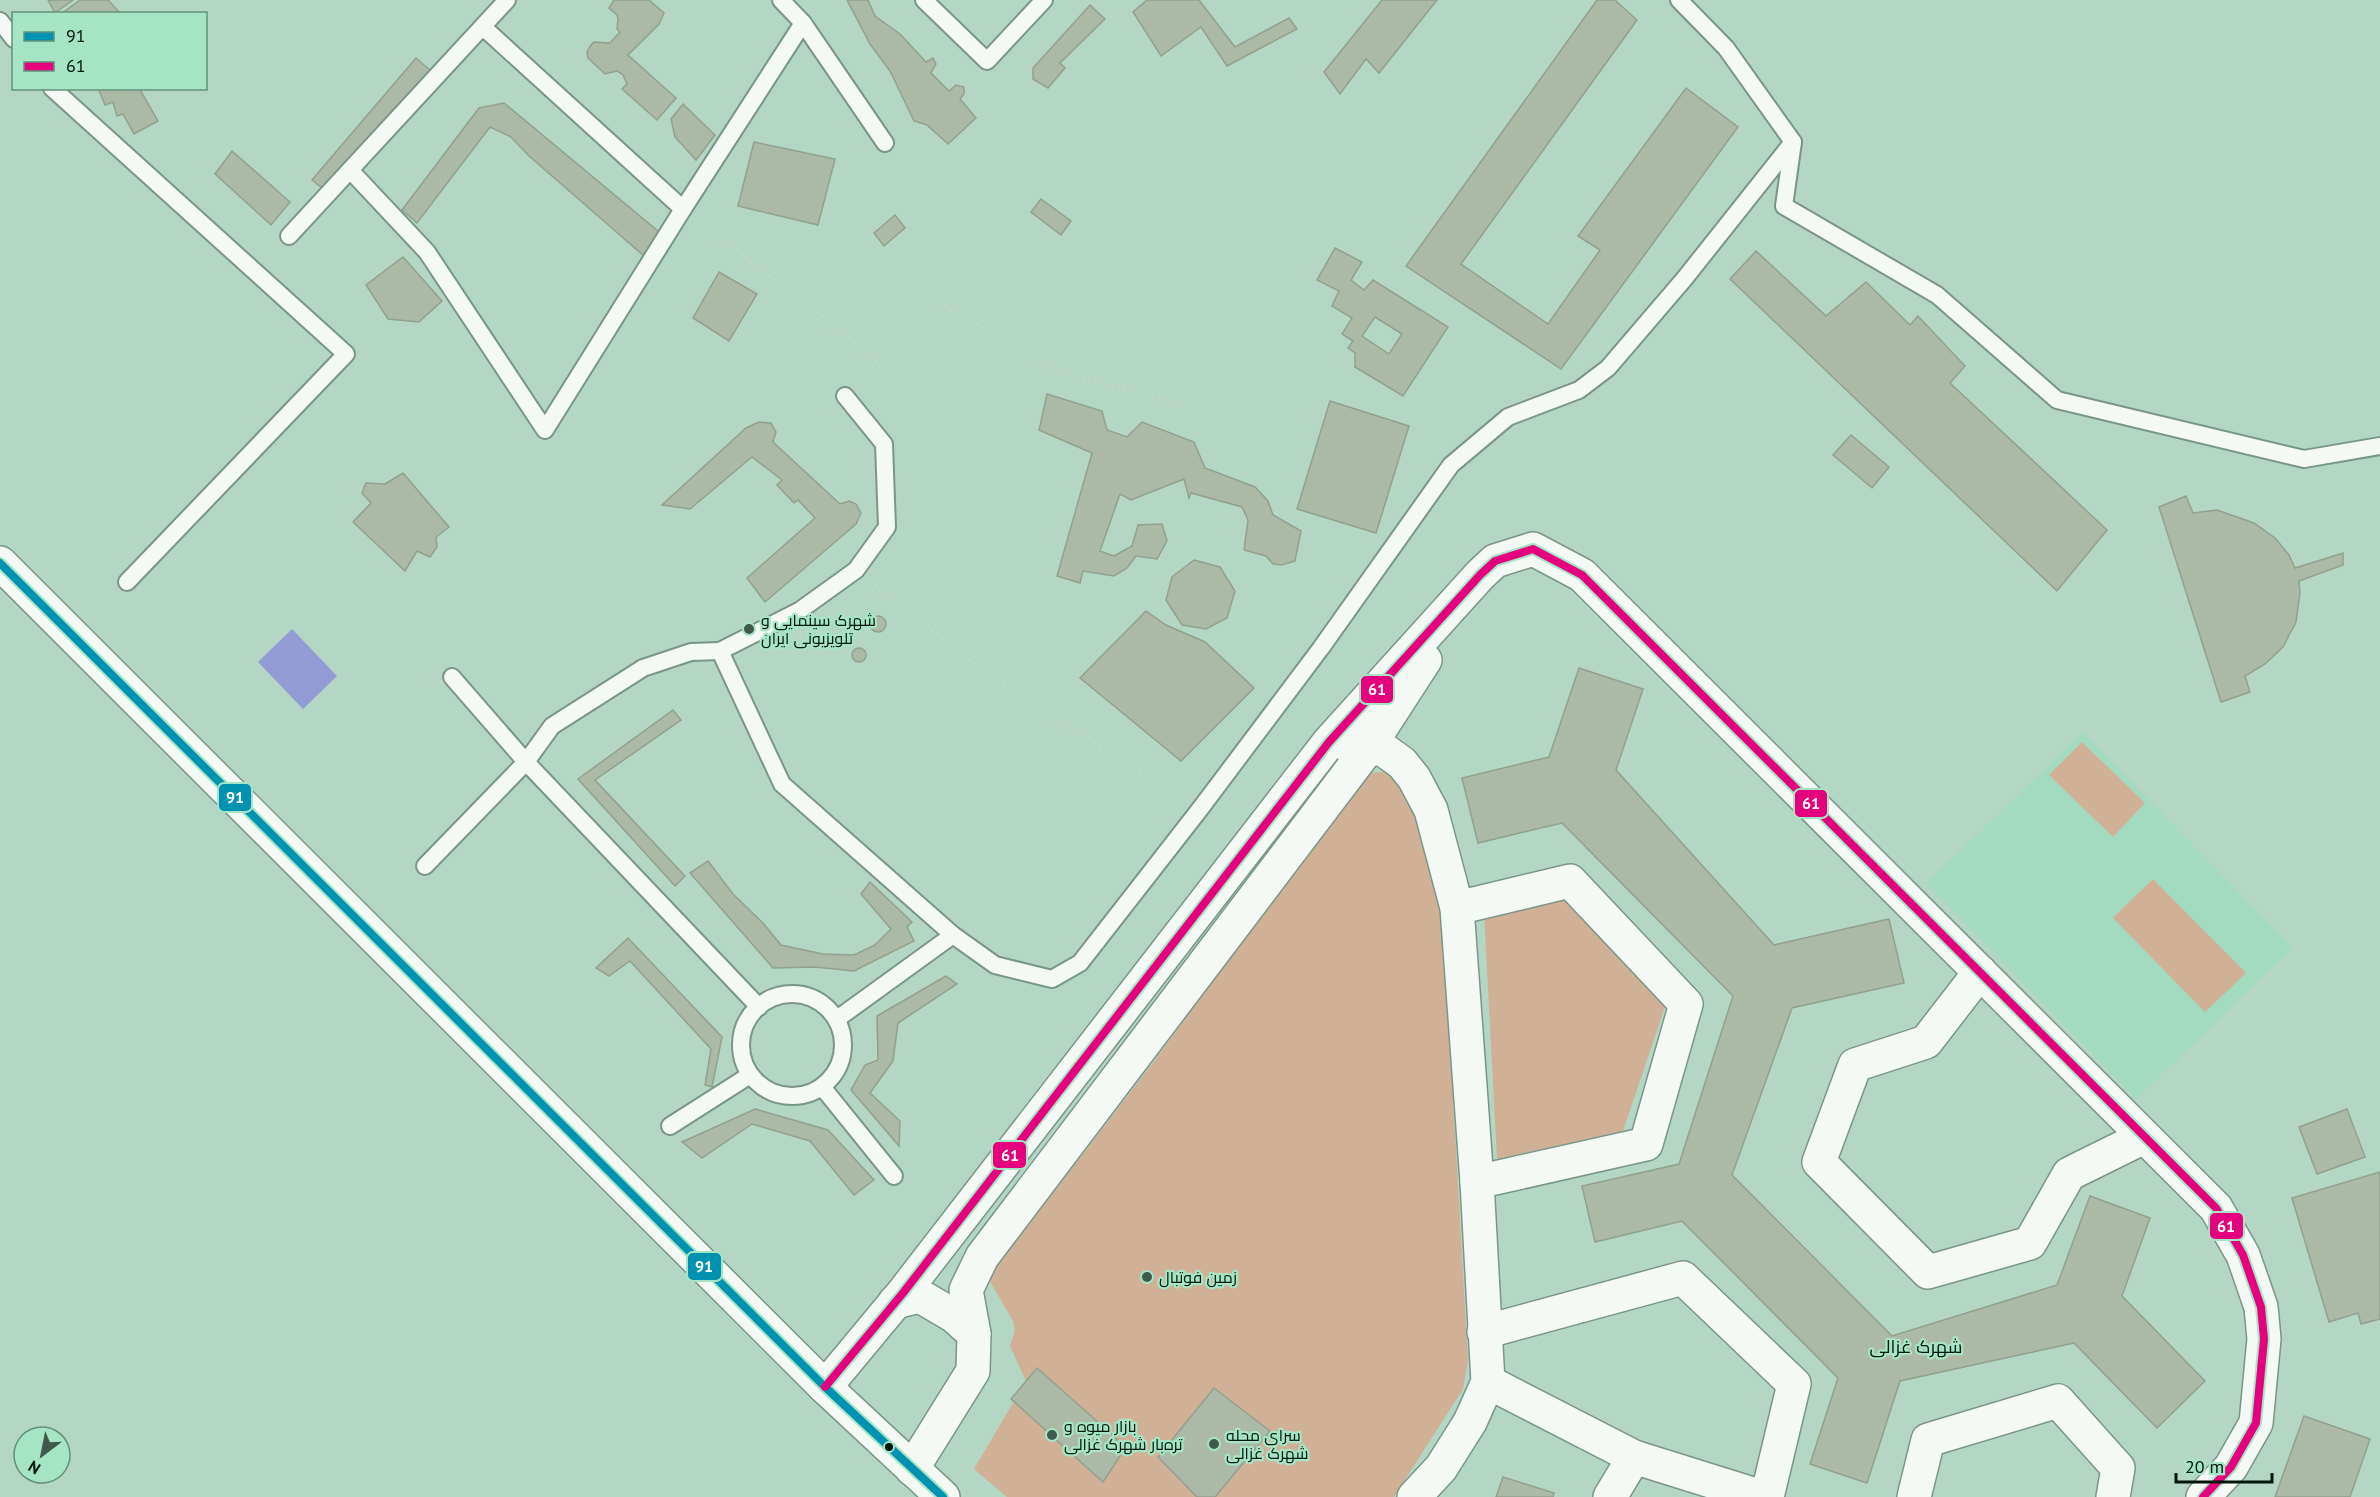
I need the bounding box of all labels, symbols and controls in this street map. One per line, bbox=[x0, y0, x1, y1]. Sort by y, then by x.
legend bbox=[12, 12, 207, 90]
text: 91 bbox=[66, 24, 86, 47]
text: 61 bbox=[66, 54, 86, 77]
place label: شهرک سینمایی و تلویزیونی ایران bbox=[761, 610, 876, 649]
marker: شهرک سینمایی و تلویزیونی ایران bbox=[742, 622, 756, 636]
line badge: 61 bbox=[1360, 675, 1394, 704]
text: 61 bbox=[1368, 679, 1386, 699]
line badge: 91 bbox=[218, 783, 252, 812]
text: 91 bbox=[226, 787, 244, 807]
line badge: 61 bbox=[1794, 789, 1828, 818]
text: 61 bbox=[1802, 793, 1820, 813]
line badge: 61 bbox=[992, 1141, 1027, 1169]
text: 61 bbox=[1001, 1145, 1019, 1165]
line badge: 61 bbox=[2209, 1212, 2244, 1240]
text: 61 bbox=[2217, 1216, 2235, 1236]
line badge: 91 bbox=[687, 1252, 722, 1281]
text: 91 bbox=[695, 1256, 713, 1276]
place label: زمین فوتبال bbox=[1159, 1267, 1237, 1288]
marker: زمین فوتبال bbox=[1140, 1270, 1154, 1284]
district label: شهرک غزالی bbox=[1870, 1335, 1962, 1358]
place label: بازار میوه و تره‌بار شهرک غزالی bbox=[1064, 1416, 1183, 1455]
north arrow bbox=[12, 1425, 72, 1485]
place label: سرای محله شهرک غزالی bbox=[1226, 1425, 1309, 1464]
marker: بازار میوه و تره‌بار شهرک غزالی bbox=[1045, 1428, 1059, 1442]
marker: سرای محله شهرک غزالی bbox=[1207, 1437, 1221, 1451]
unlabelled marker bbox=[883, 1441, 895, 1453]
scale bar bbox=[2176, 1446, 2272, 1484]
text: 20 m bbox=[2185, 1455, 2224, 1478]
text: N bbox=[24, 1456, 44, 1479]

